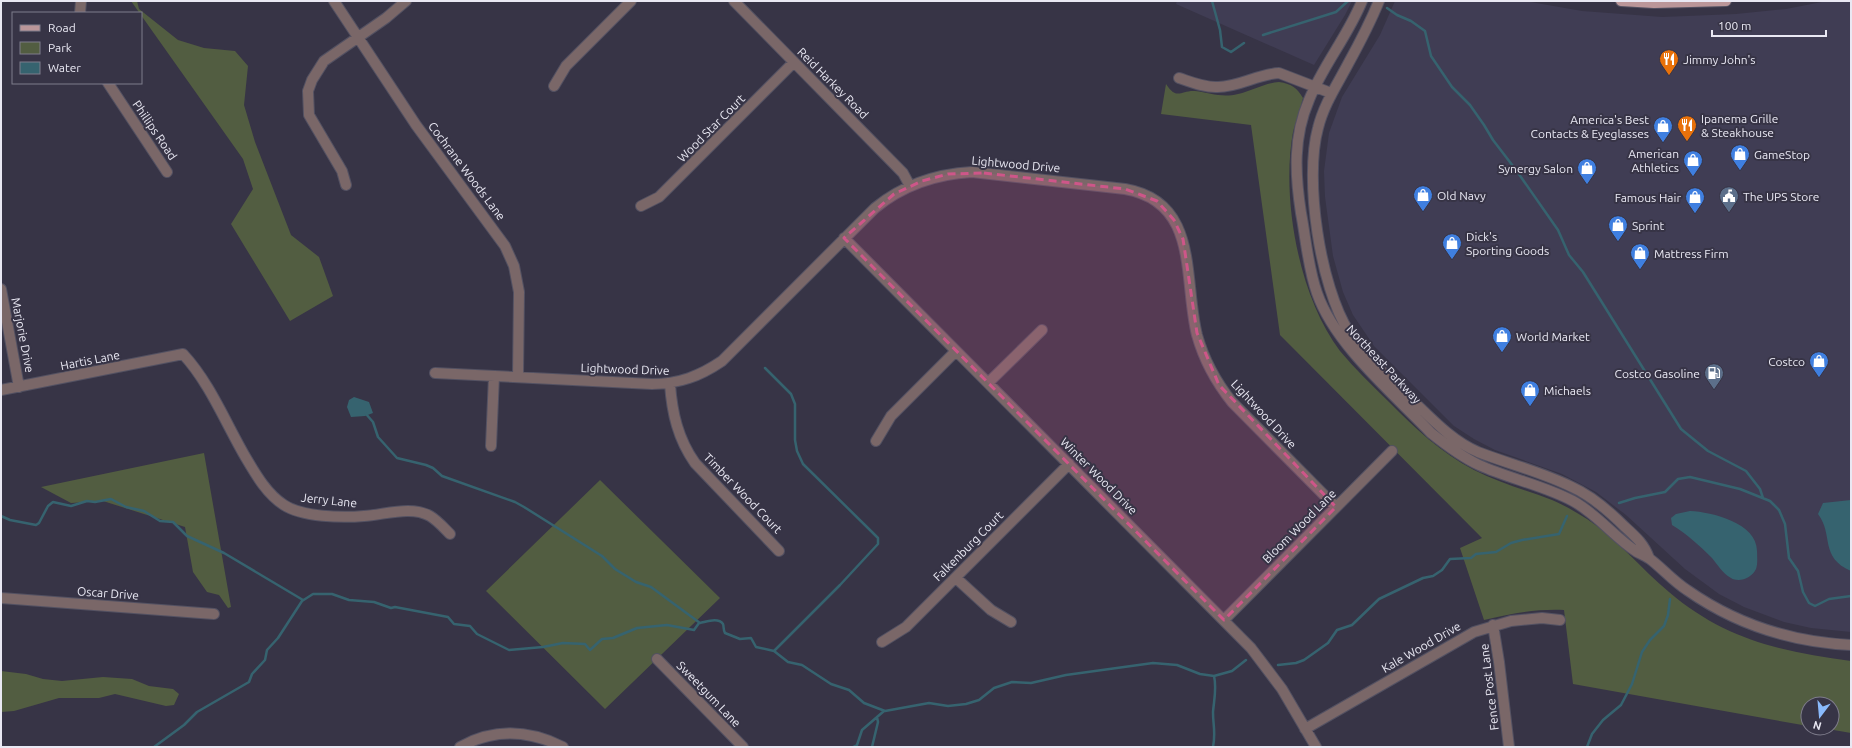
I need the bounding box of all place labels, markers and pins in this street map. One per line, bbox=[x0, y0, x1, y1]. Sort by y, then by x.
restaurant icon: Jimmy John's bbox=[1658, 48, 1680, 76]
place label: Jimmy John's bbox=[1683, 53, 1756, 66]
place label: Ipanema Grille & Steakhouse bbox=[1701, 112, 1778, 139]
place label: America's Best Contacts & Eyeglasses bbox=[1531, 113, 1649, 140]
restaurant icon: Ipanema Grille & Steakhouse bbox=[1676, 114, 1698, 142]
shop icon: America's Best Contacts & Eyeglasses bbox=[1652, 115, 1674, 143]
shop icon: GameStop bbox=[1729, 143, 1751, 171]
place label: American Athletics bbox=[1628, 147, 1679, 174]
place label: GameStop bbox=[1754, 148, 1810, 161]
shop icon: American Athletics bbox=[1682, 149, 1704, 177]
shop icon: Synergy Salon bbox=[1576, 157, 1598, 185]
place label: Synergy Salon bbox=[1498, 162, 1573, 175]
shop icon: Old Navy bbox=[1412, 184, 1434, 212]
public building icon: The UPS Store bbox=[1718, 185, 1740, 213]
shop icon: Famous Hair bbox=[1684, 186, 1706, 214]
place label: Old Navy bbox=[1437, 189, 1486, 202]
place label: The UPS Store bbox=[1743, 190, 1819, 203]
place label: Famous Hair bbox=[1615, 191, 1681, 204]
shop icon: Sprint bbox=[1607, 214, 1629, 242]
place label: Sprint bbox=[1632, 219, 1665, 232]
place label: Dick's Sporting Goods bbox=[1466, 230, 1549, 257]
shop icon: Dick's Sporting Goods bbox=[1441, 232, 1463, 260]
shop icon: Mattress Firm bbox=[1629, 242, 1651, 270]
place label: Mattress Firm bbox=[1654, 247, 1729, 260]
shop icon: World Market bbox=[1491, 325, 1513, 353]
place label: World Market bbox=[1516, 330, 1590, 343]
shop icon: Costco bbox=[1808, 350, 1830, 378]
place label: Costco bbox=[1768, 355, 1805, 368]
fuel station icon: Costco Gasoline bbox=[1703, 362, 1725, 390]
place label: Costco Gasoline bbox=[1615, 367, 1700, 380]
shop icon: Michaels bbox=[1519, 379, 1541, 407]
place label: Michaels bbox=[1544, 384, 1591, 397]

